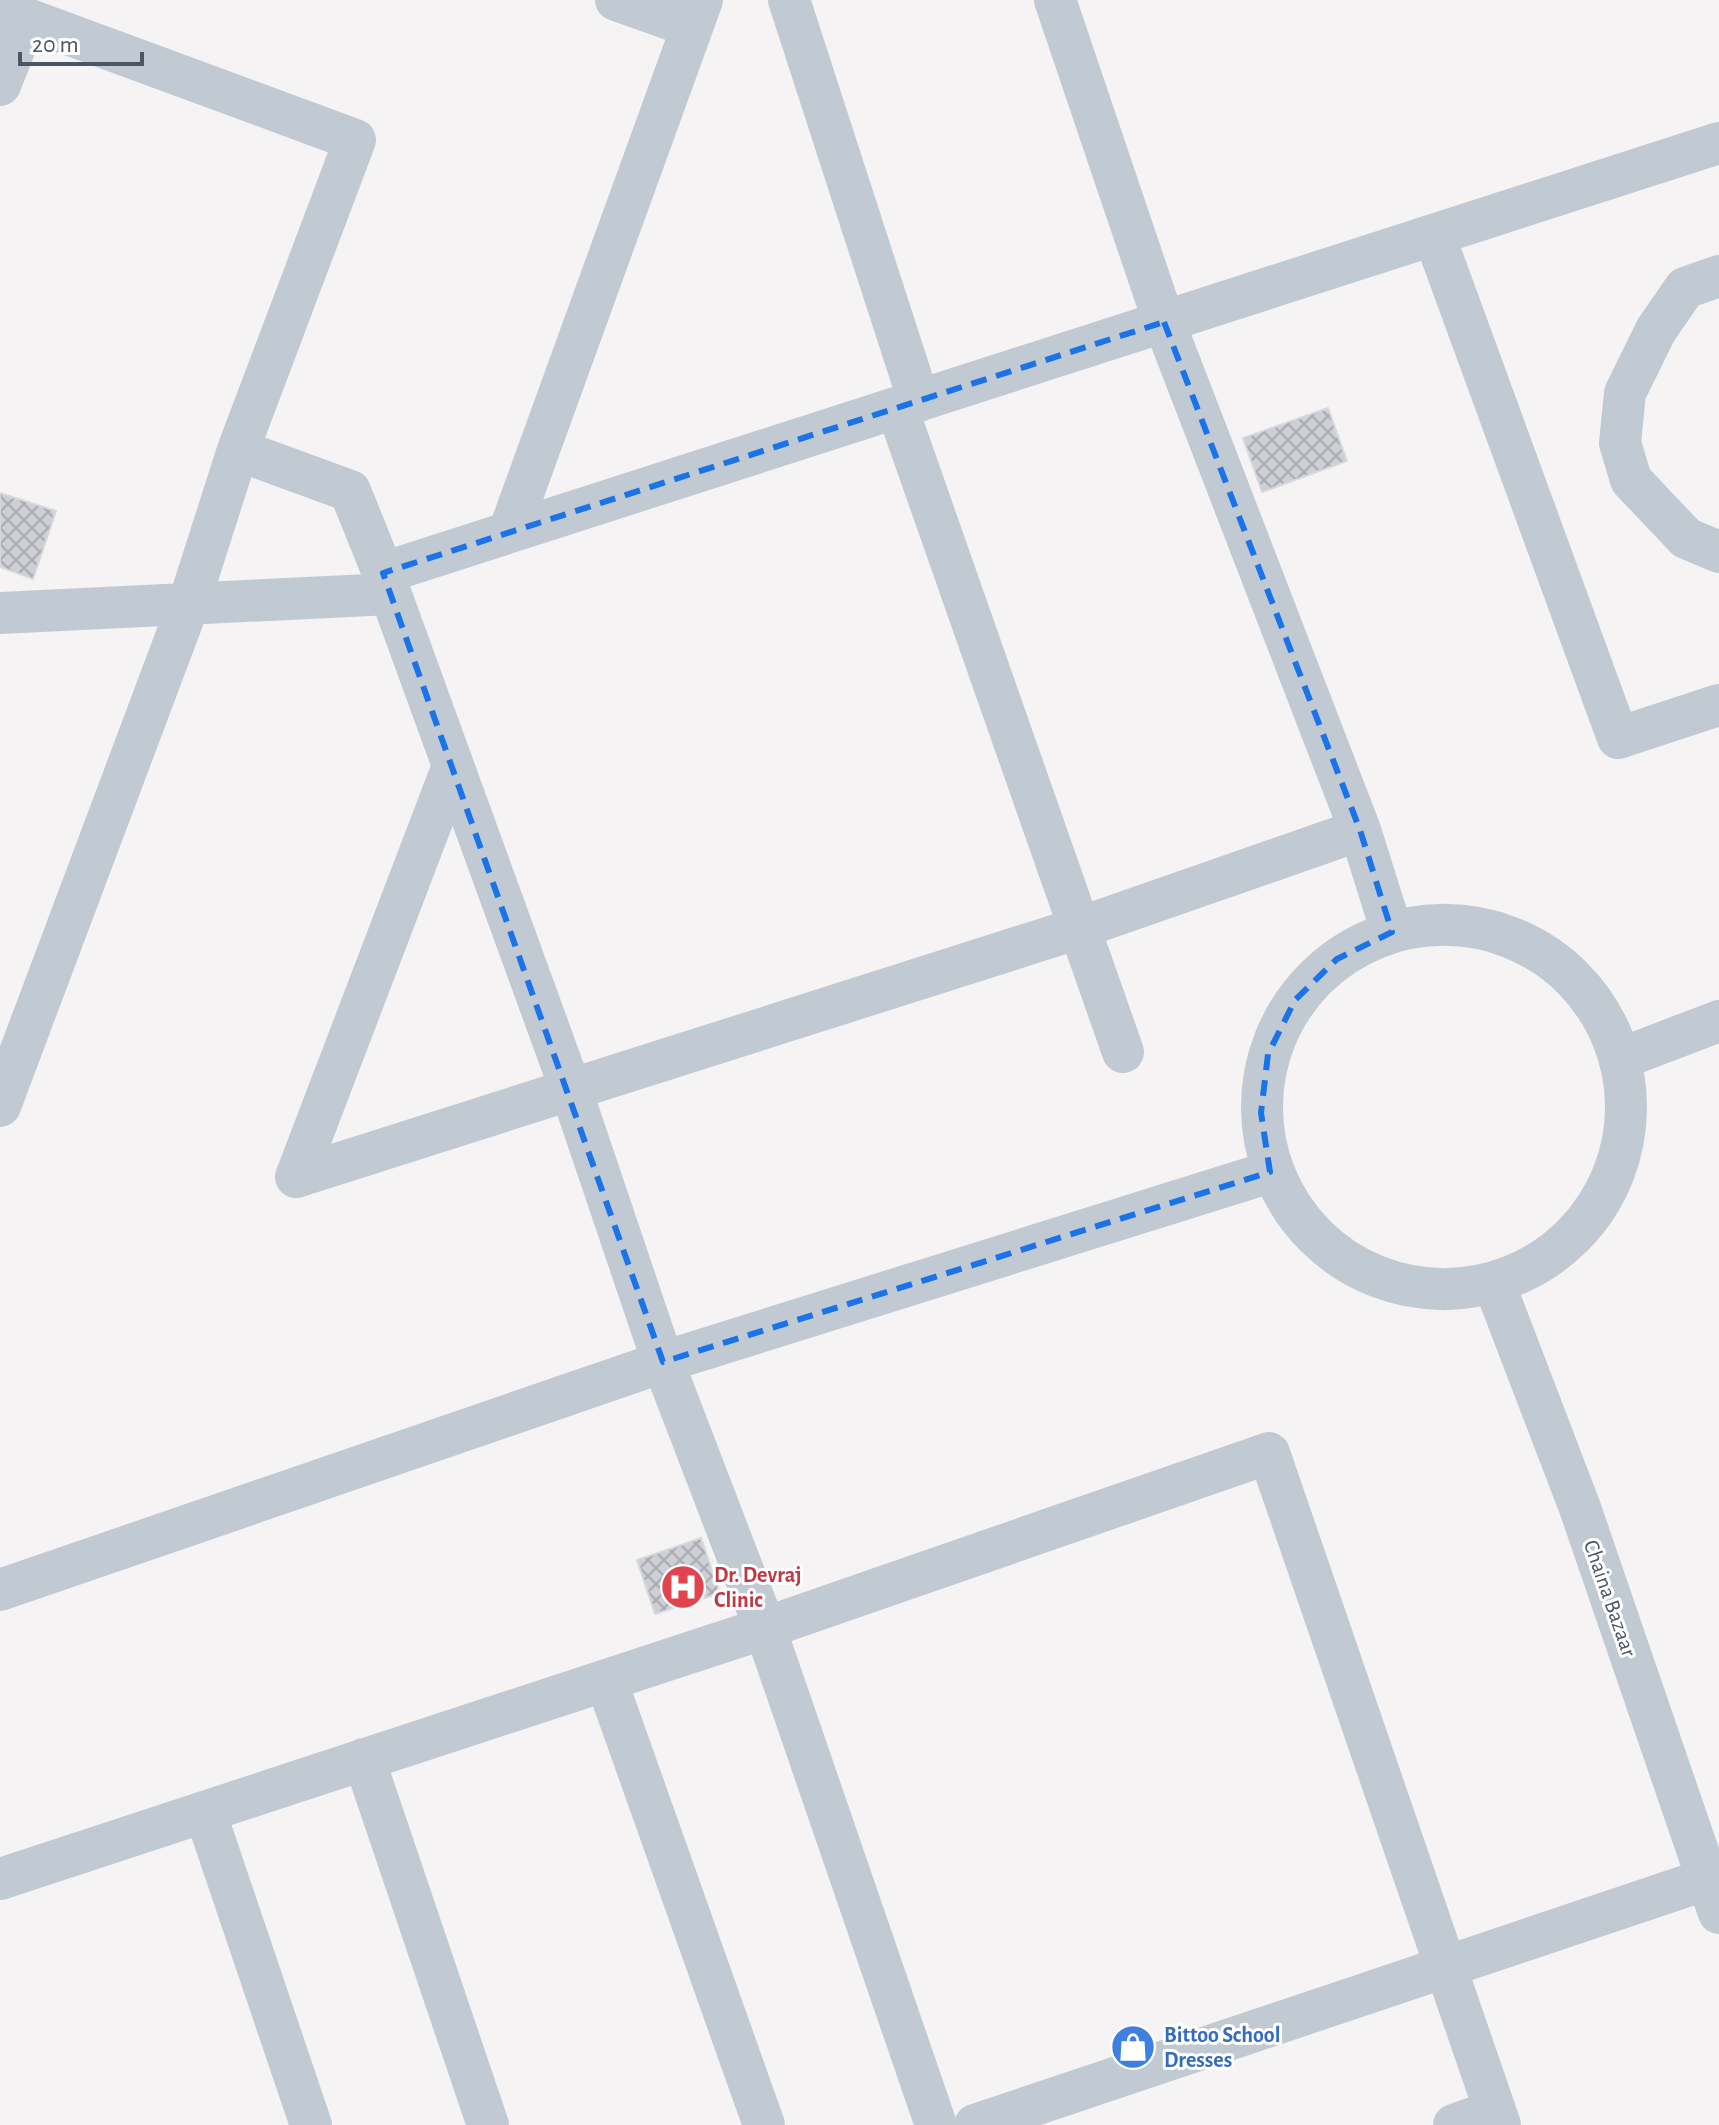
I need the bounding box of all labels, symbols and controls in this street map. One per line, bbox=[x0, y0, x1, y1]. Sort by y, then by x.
scale bar bbox=[20, 16, 142, 66]
text: 20 m bbox=[32, 33, 79, 57]
street label: Chaina Bazaar bbox=[1580, 1537, 1640, 1659]
hospital icon: Dr. Devraj Clinic bbox=[659, 1563, 707, 1611]
place label: Dr. Devraj Clinic bbox=[714, 1564, 802, 1611]
shop icon: Bittoo School Dresses bbox=[1109, 2023, 1157, 2071]
place label: Bittoo School Dresses bbox=[1164, 2024, 1281, 2071]

